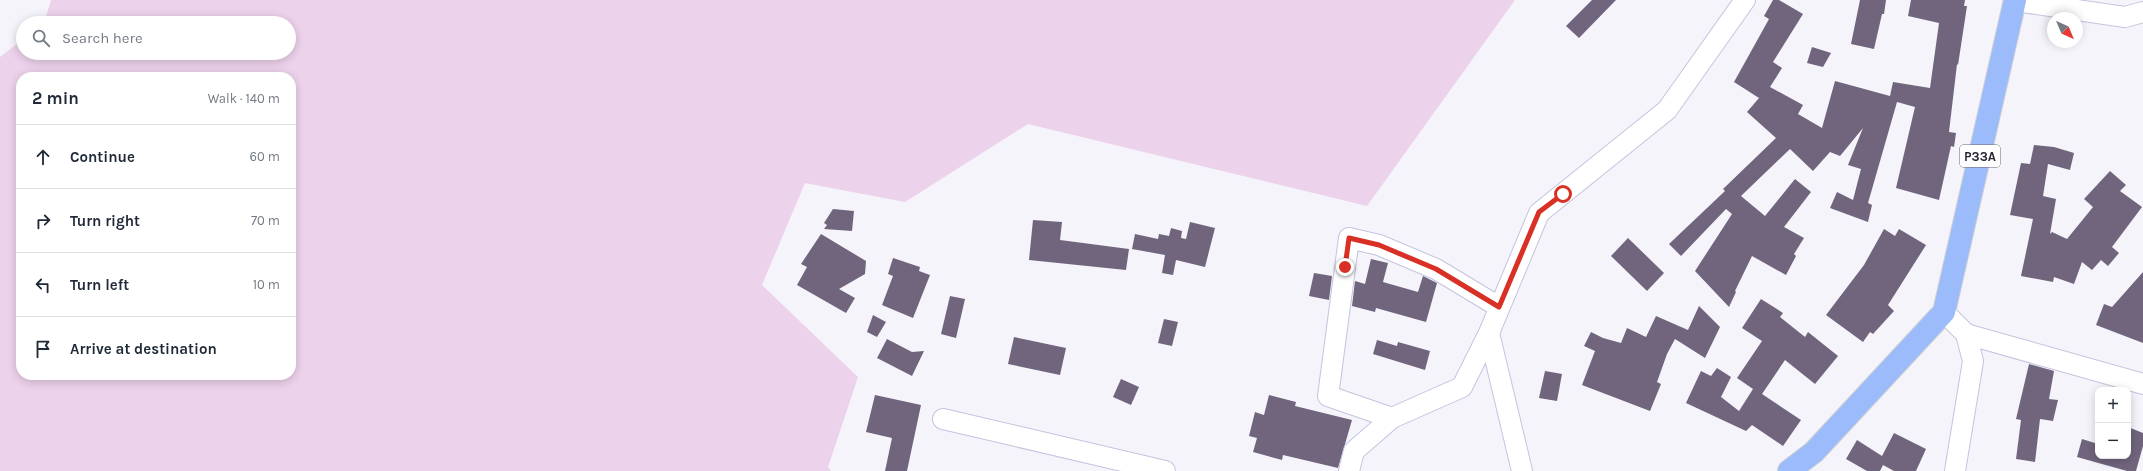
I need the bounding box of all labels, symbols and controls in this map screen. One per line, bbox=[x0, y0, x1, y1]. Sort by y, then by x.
north arrow bbox=[2047, 12, 2083, 48]
search box bbox=[16, 16, 296, 60]
icon: search bbox=[30, 27, 52, 49]
text: Search here bbox=[62, 29, 143, 47]
text: 2 min bbox=[32, 88, 79, 108]
text: Walk · 140 m bbox=[208, 91, 280, 106]
road number: P33A bbox=[1960, 145, 2000, 167]
icon: ahead bbox=[32, 146, 54, 168]
text: Continue bbox=[70, 148, 135, 166]
text: 60 m bbox=[250, 149, 280, 164]
route start bbox=[1554, 185, 1572, 203]
icon: right bbox=[32, 210, 54, 232]
text: Turn right bbox=[70, 212, 140, 230]
text: 70 m bbox=[251, 213, 280, 228]
route end bbox=[1336, 258, 1354, 276]
icon: left bbox=[32, 274, 54, 296]
text: Turn left bbox=[70, 276, 129, 294]
text: 10 m bbox=[253, 277, 280, 292]
icon: arrive bbox=[32, 338, 54, 360]
text: Arrive at destination bbox=[70, 340, 217, 358]
map controls bbox=[2095, 387, 2131, 459]
button: + bbox=[2095, 387, 2131, 423]
button: − bbox=[2095, 423, 2131, 459]

